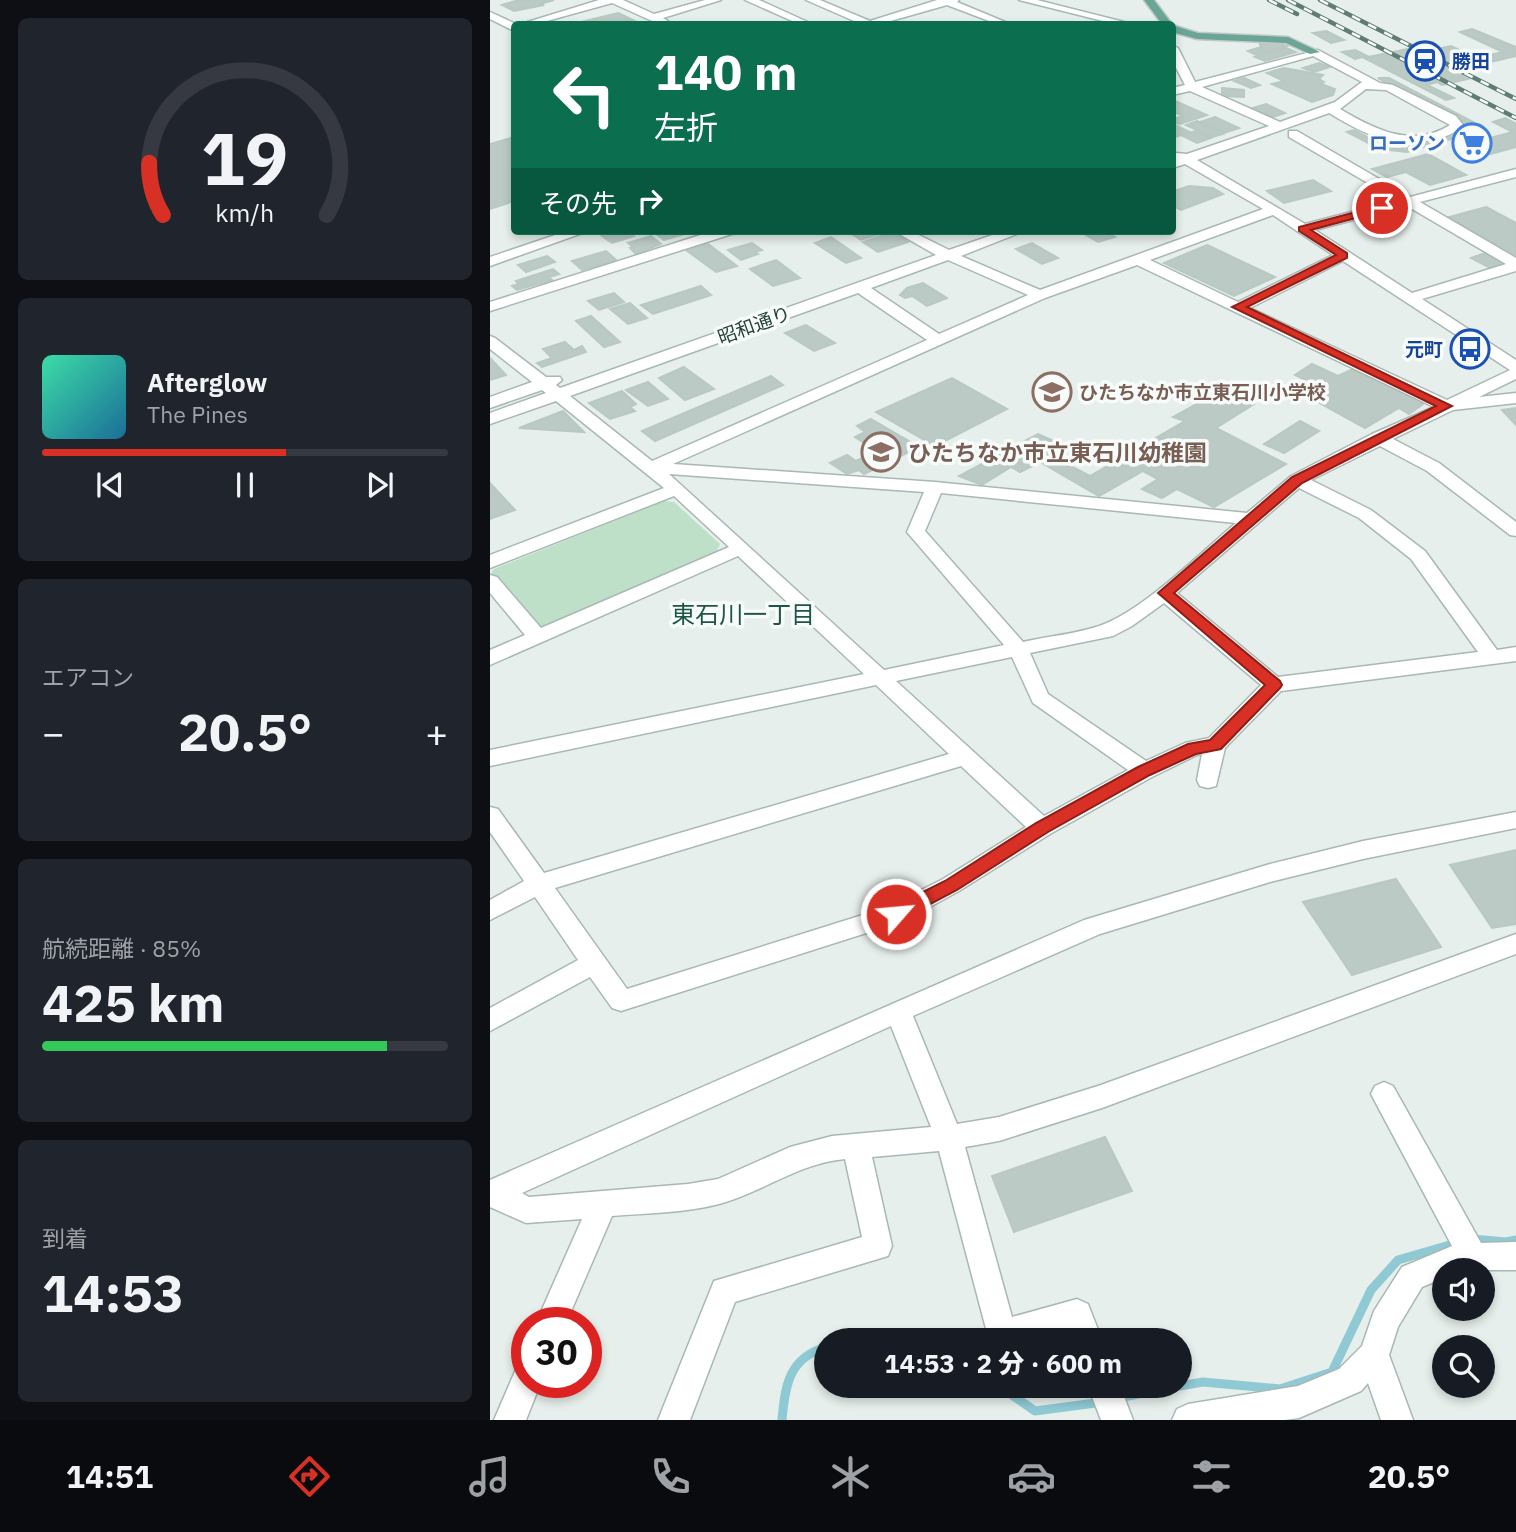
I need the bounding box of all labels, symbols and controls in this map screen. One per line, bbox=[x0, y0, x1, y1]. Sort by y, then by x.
text: 140 m bbox=[654, 40, 798, 103]
station icon: 勝田 bbox=[1404, 40, 1446, 82]
icon: left bbox=[539, 49, 630, 140]
place label: 勝田 bbox=[1452, 49, 1490, 73]
text: 左折 bbox=[654, 106, 718, 148]
text: 19 bbox=[201, 111, 289, 206]
supermarket icon: ローソン bbox=[1451, 122, 1493, 164]
place label: ローソン bbox=[1369, 131, 1445, 155]
pin bbox=[1352, 178, 1412, 238]
icon: right bbox=[631, 182, 669, 220]
text: その先 bbox=[539, 186, 617, 220]
icon: arrive bbox=[1363, 189, 1401, 227]
text: km/h bbox=[216, 196, 274, 229]
street label: 昭和通り bbox=[714, 301, 794, 349]
bus stop icon: 元町 bbox=[1449, 328, 1491, 370]
place label: 元町 bbox=[1405, 337, 1443, 361]
text: Afterglow bbox=[147, 365, 267, 399]
school or university icon: ひたちなか市立東石川小学校 bbox=[1031, 371, 1073, 413]
place label: ひたちなか市立東石川小学校 bbox=[1079, 380, 1326, 404]
text: The Pines bbox=[147, 399, 248, 429]
school or university icon: ひたちなか市立東石川幼稚園 bbox=[860, 431, 902, 473]
place label: ひたちなか市立東石川幼稚園 bbox=[908, 437, 1207, 467]
icon: previous bbox=[91, 466, 129, 504]
icon: pause bbox=[226, 466, 264, 504]
icon: next bbox=[361, 466, 399, 504]
district label: 東石川一丁目 bbox=[671, 598, 815, 630]
text: エアコン bbox=[42, 662, 134, 692]
text: 20.5° bbox=[178, 698, 312, 765]
text: − bbox=[42, 708, 65, 757]
text: + bbox=[425, 708, 448, 757]
position arrow bbox=[859, 877, 933, 951]
text: 航続距離 · 85% bbox=[42, 933, 201, 963]
text: 425 km bbox=[42, 969, 224, 1036]
text: 到着 bbox=[42, 1223, 88, 1253]
map controls bbox=[1432, 1258, 1495, 1398]
button: sound bbox=[1432, 1258, 1495, 1321]
text: 14:53 bbox=[42, 1259, 184, 1326]
speed limit sign: 30 bbox=[511, 1307, 602, 1398]
button: search bbox=[1432, 1335, 1495, 1398]
text: 14:53 · 2 分 · 600 m bbox=[884, 1346, 1122, 1380]
icon: directions bbox=[285, 1452, 334, 1501]
icon: music bbox=[465, 1452, 514, 1501]
icon: phone bbox=[646, 1452, 695, 1501]
icon: climate bbox=[826, 1452, 875, 1501]
icon: car bbox=[1007, 1452, 1056, 1501]
icon: filters bbox=[1187, 1452, 1236, 1501]
text: 14:51 bbox=[66, 1455, 153, 1497]
text: 20.5° bbox=[1368, 1455, 1450, 1497]

